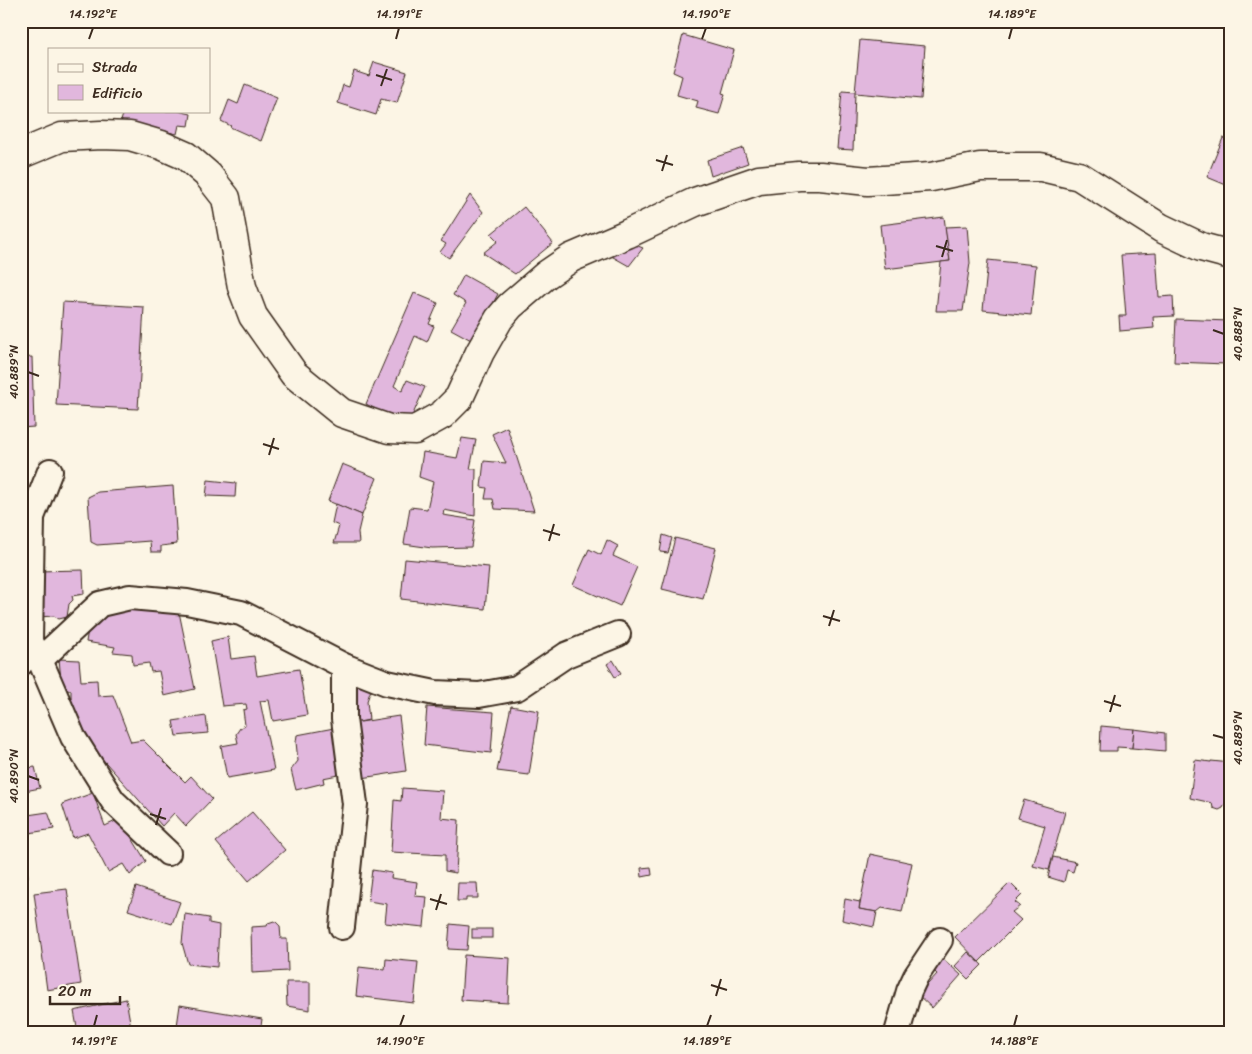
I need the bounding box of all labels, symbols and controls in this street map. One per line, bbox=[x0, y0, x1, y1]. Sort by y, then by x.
text: 14.192°E bbox=[69, 3, 118, 25]
text: 14.191°E bbox=[376, 3, 423, 25]
text: 14.190°E bbox=[682, 3, 731, 25]
text: 14.189°E bbox=[988, 3, 1037, 25]
legend bbox=[48, 48, 210, 112]
text: Strada bbox=[92, 54, 138, 80]
text: Edificio bbox=[92, 80, 143, 106]
text: 40.888°N bbox=[1227, 306, 1249, 361]
text: 40.889°N bbox=[3, 344, 25, 399]
text: 40.889°N bbox=[1227, 710, 1249, 765]
text: 40.890°N bbox=[3, 748, 25, 803]
scale bar bbox=[50, 974, 120, 1006]
text: 20 m bbox=[58, 978, 92, 1004]
text: 14.191°E bbox=[71, 1030, 118, 1052]
text: 14.190°E bbox=[376, 1030, 425, 1052]
text: 14.189°E bbox=[683, 1030, 732, 1052]
text: 14.188°E bbox=[990, 1030, 1039, 1052]

